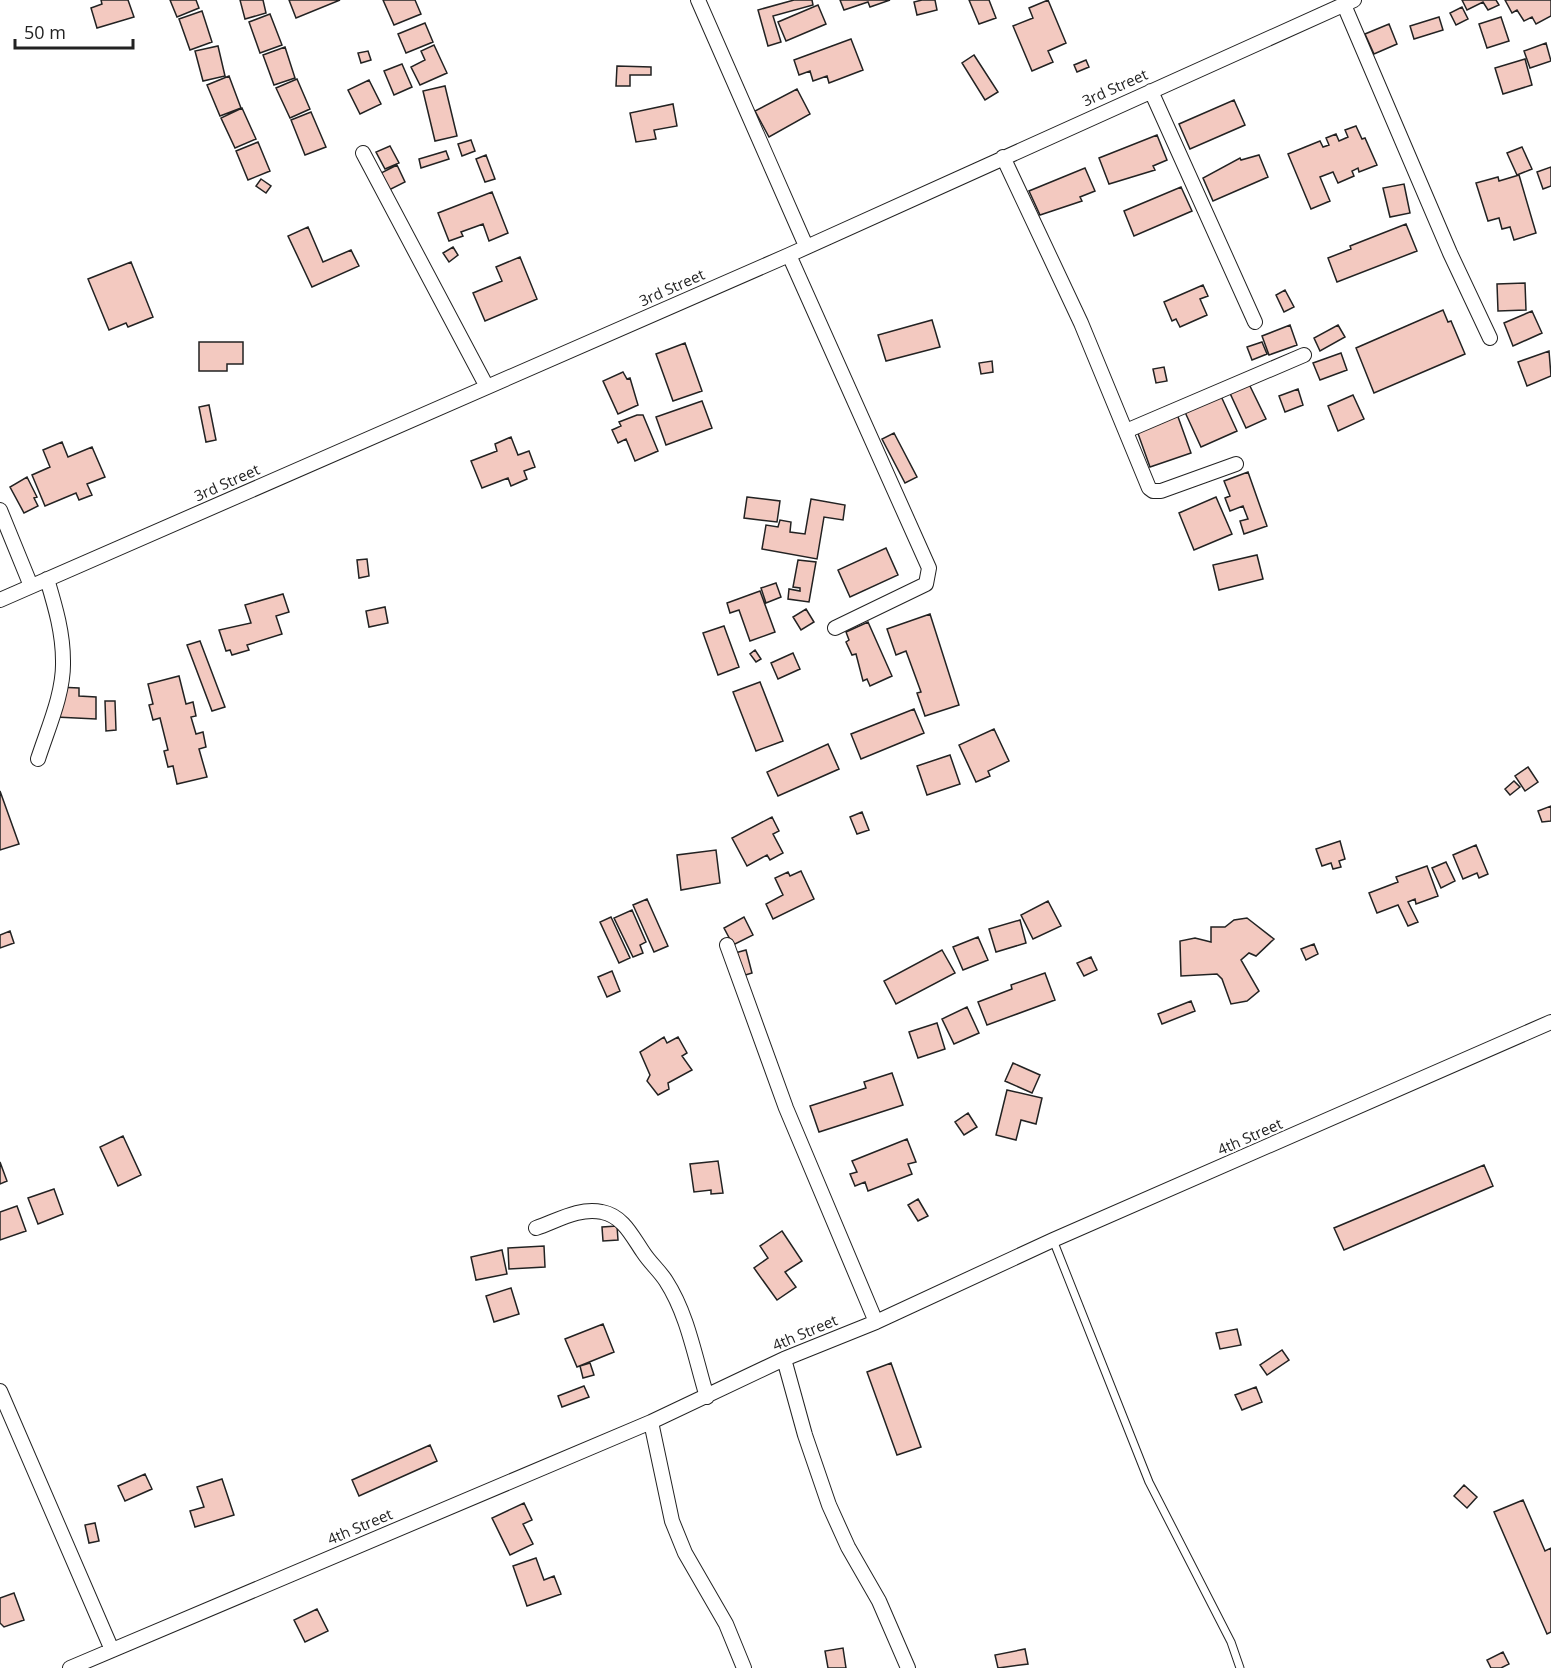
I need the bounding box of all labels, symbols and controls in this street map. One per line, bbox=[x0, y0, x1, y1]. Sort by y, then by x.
scale bar bbox=[15, 12, 134, 50]
text: 50 m bbox=[24, 20, 66, 44]
street label: 3rd Street bbox=[1079, 64, 1150, 110]
street label: 3rd Street bbox=[636, 264, 707, 310]
street label: 3rd Street bbox=[191, 459, 262, 505]
street label: 4th Street bbox=[1214, 1113, 1285, 1159]
street label: 4th Street bbox=[769, 1309, 840, 1355]
street label: 4th Street bbox=[324, 1503, 395, 1549]

